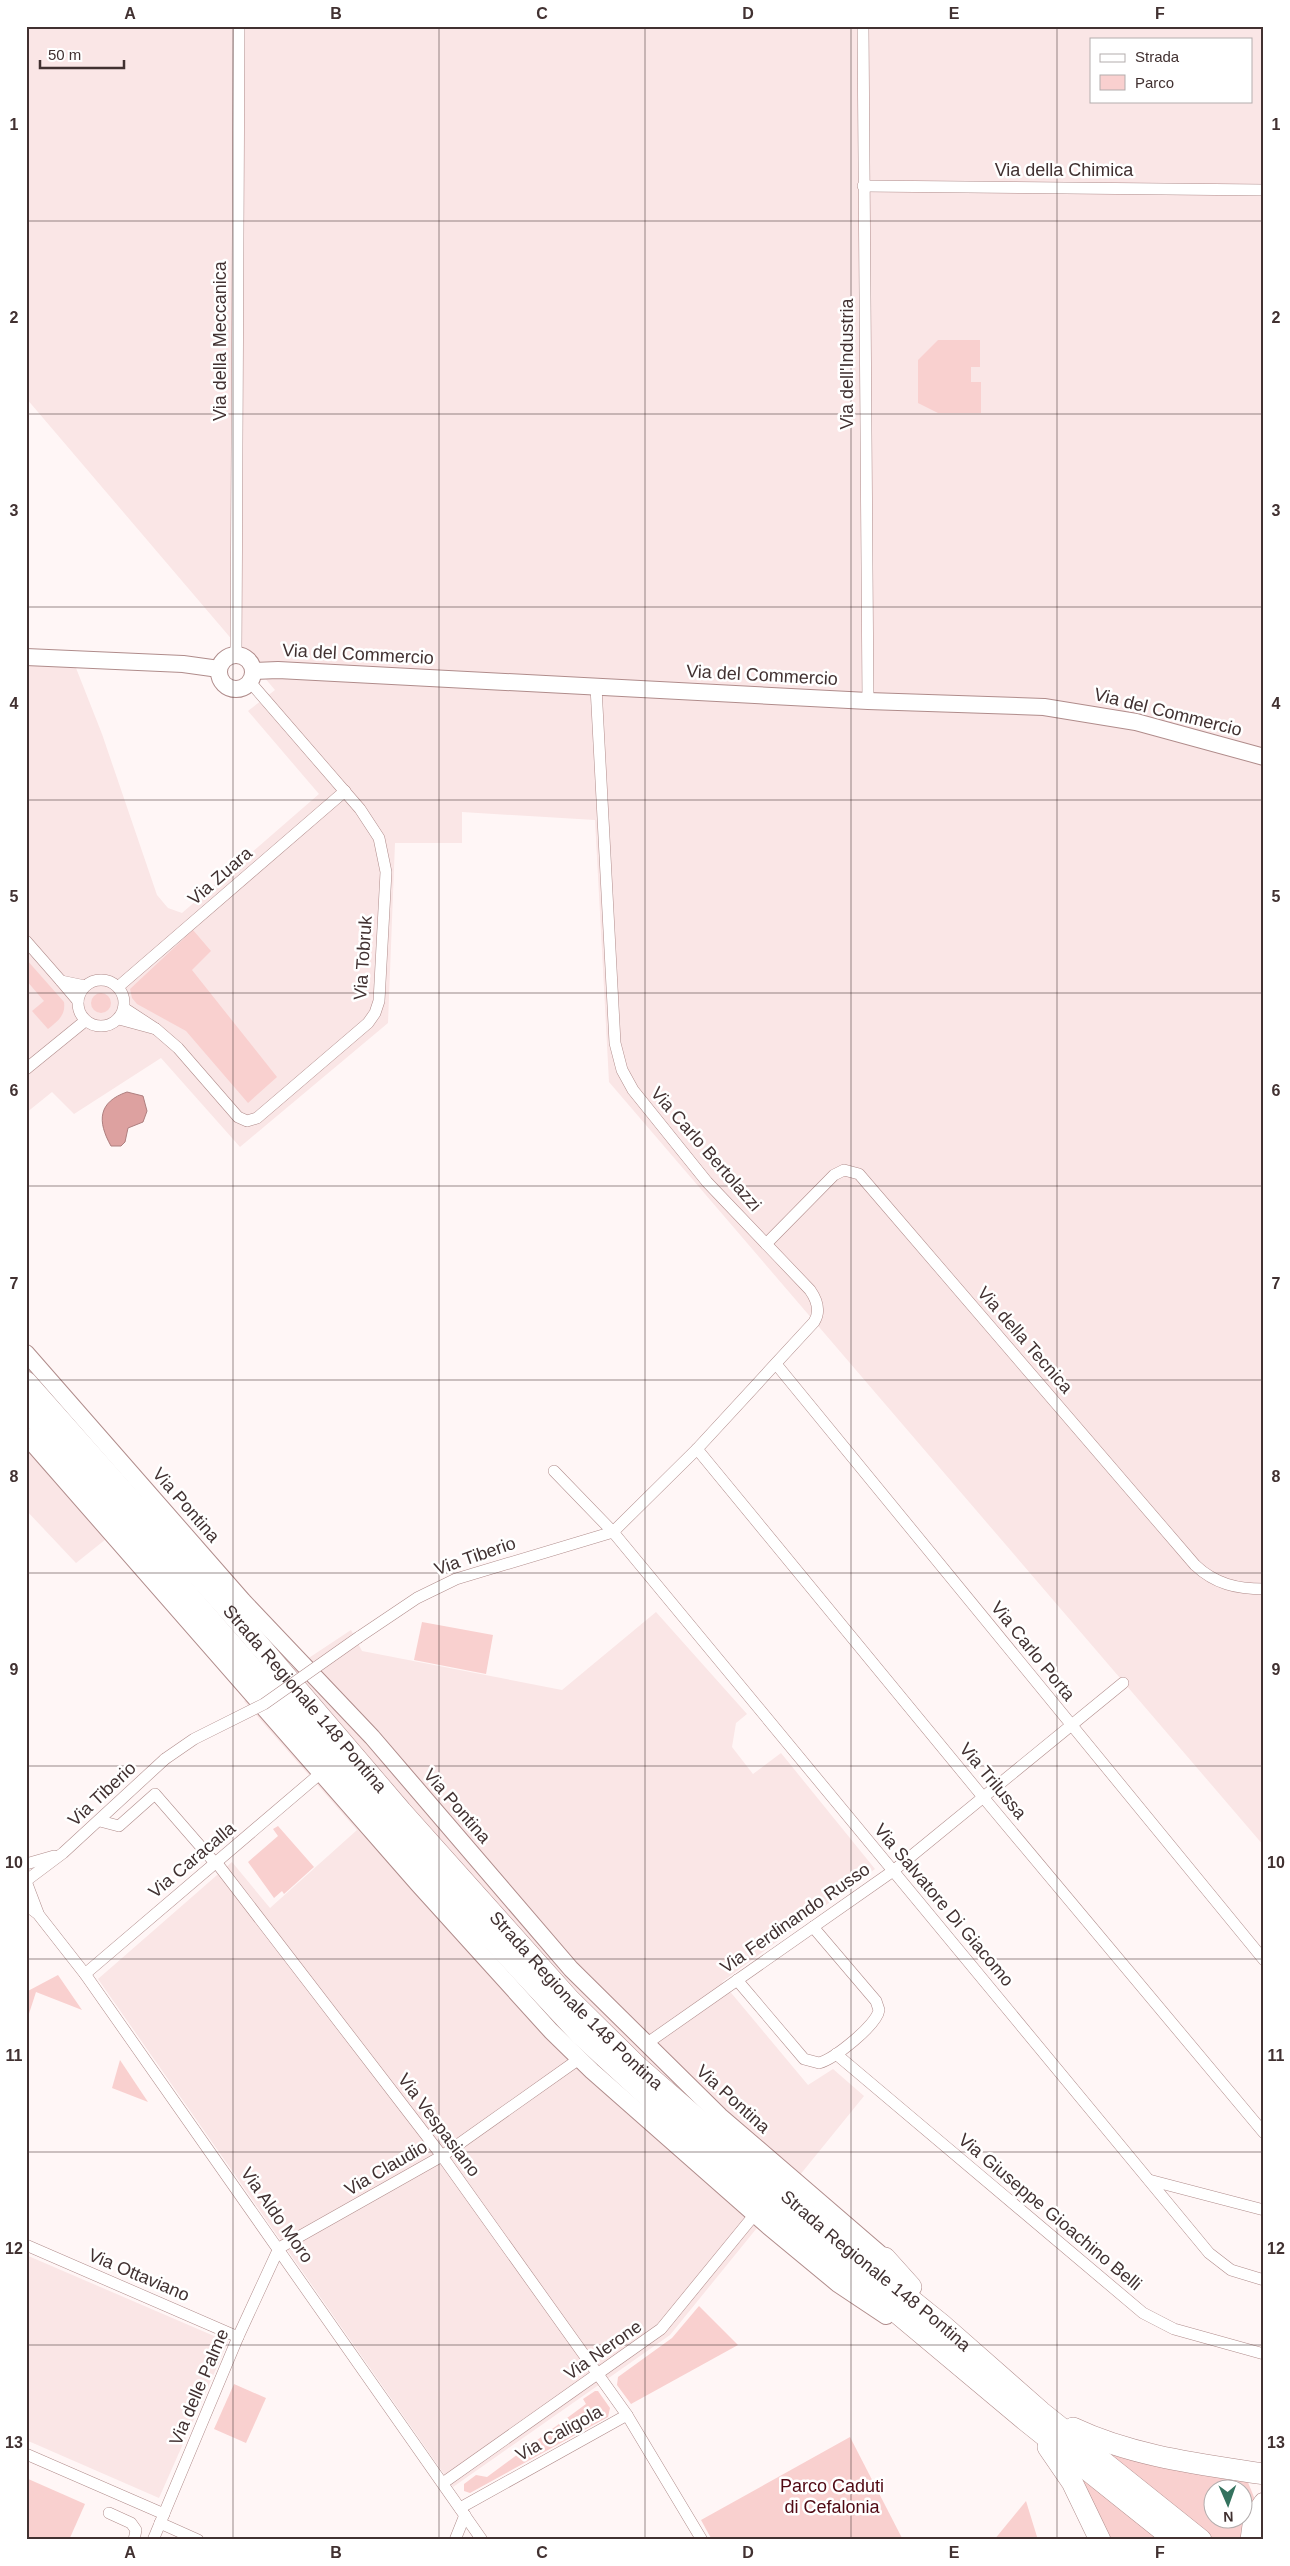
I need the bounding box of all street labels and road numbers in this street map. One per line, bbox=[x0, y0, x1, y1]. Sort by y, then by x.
street label: Via della Chimica bbox=[995, 160, 1134, 180]
street label: Via della Meccanica bbox=[210, 260, 230, 421]
street label: Via dell'Industria bbox=[837, 297, 857, 430]
street label: Via del Commercio bbox=[282, 640, 434, 668]
street label: Via del Commercio bbox=[686, 661, 838, 689]
street label: Via del Commercio bbox=[1092, 684, 1244, 740]
street label: Via Zuara bbox=[184, 842, 257, 909]
street label: Via Tobruk bbox=[350, 914, 376, 1001]
street label: Via Carlo Bertolazzi bbox=[647, 1083, 765, 1215]
street label: Via della Tecnica bbox=[973, 1283, 1077, 1398]
street label: Via Pontina bbox=[148, 1464, 224, 1547]
street label: Via Tiberio bbox=[432, 1533, 518, 1579]
street label: Via Carlo Porta bbox=[987, 1597, 1080, 1705]
street label: Strada Regionale 148 Pontina bbox=[219, 1601, 391, 1797]
street label: Via Trilussa bbox=[956, 1739, 1031, 1824]
street label: Via Tiberio bbox=[64, 1758, 140, 1830]
street label: Via Pontina bbox=[419, 1765, 495, 1848]
street label: Via Caracalla bbox=[145, 1817, 240, 1902]
street label: Via Salvatore Di Giacomo bbox=[870, 1820, 1018, 1990]
street label: Via Ferdinando Russo bbox=[716, 1859, 874, 1977]
street label: Strada Regionale 148 Pontina bbox=[485, 1907, 667, 2094]
street label: Via Pontina bbox=[692, 2061, 775, 2138]
street label: Via Vespasiano bbox=[394, 2070, 484, 2180]
street label: Via Giuseppe Gioachino Belli bbox=[954, 2130, 1146, 2294]
street label: Via Claudio bbox=[341, 2136, 431, 2200]
street label: Via Aldo Moro bbox=[237, 2163, 317, 2267]
street label: Strada Regionale 148 Pontina bbox=[777, 2186, 975, 2356]
street label: Via Ottaviano bbox=[86, 2245, 192, 2305]
street label: Via Nerone bbox=[561, 2316, 645, 2384]
street label: Via delle Palme bbox=[165, 2326, 233, 2448]
street label: Via Caligola bbox=[512, 2401, 607, 2465]

